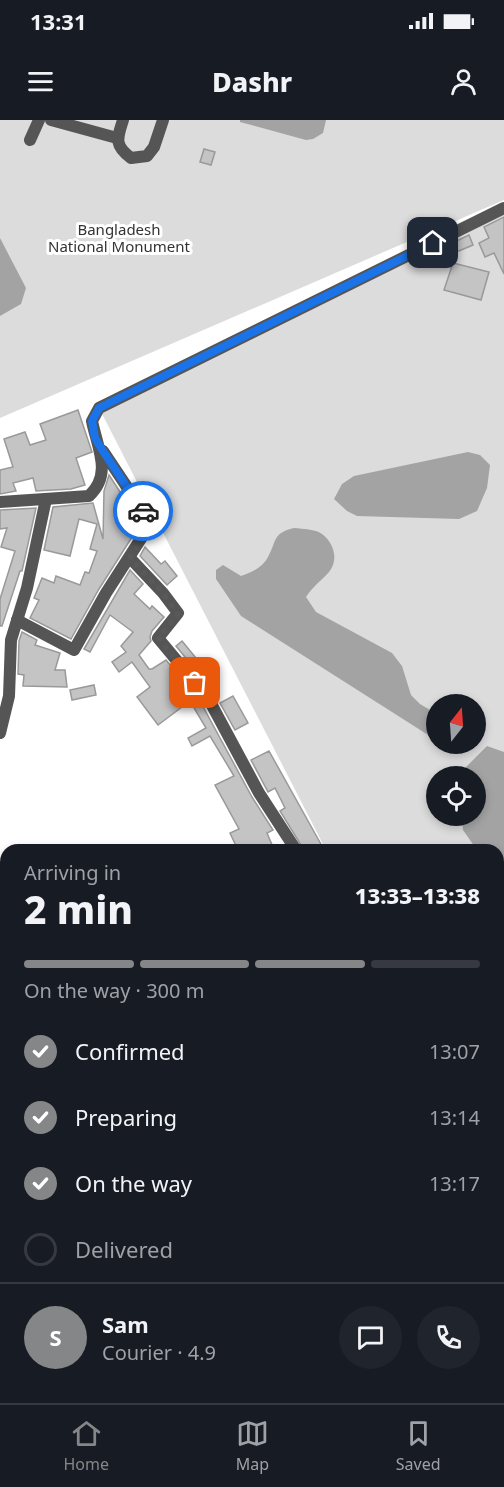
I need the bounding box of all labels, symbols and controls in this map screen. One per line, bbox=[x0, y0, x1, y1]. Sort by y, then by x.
text: 13:31 bbox=[30, 6, 87, 36]
text: Dashr bbox=[212, 63, 292, 100]
icon: menu bbox=[24, 65, 57, 98]
icon: person bbox=[447, 65, 480, 98]
pin bbox=[407, 217, 458, 268]
park label: Bangladesh National Monument bbox=[48, 219, 191, 256]
icon: home bbox=[416, 226, 449, 259]
courier bbox=[113, 481, 173, 541]
icon: car bbox=[127, 495, 160, 528]
pin bbox=[169, 657, 220, 708]
icon: bag bbox=[178, 666, 211, 699]
north arrow bbox=[426, 694, 486, 754]
map controls bbox=[426, 694, 486, 826]
button: locate bbox=[426, 766, 486, 826]
text: Arriving in bbox=[24, 859, 121, 886]
text: 13:33–13:38 bbox=[355, 880, 480, 910]
text: 2 min bbox=[24, 882, 133, 935]
text: On the way · 300 m bbox=[24, 977, 204, 1004]
icon: check bbox=[24, 1035, 57, 1068]
text: Confirmed bbox=[75, 1036, 185, 1066]
text: 13:07 bbox=[429, 1038, 480, 1065]
icon: check bbox=[24, 1101, 57, 1134]
text: Preparing bbox=[75, 1102, 177, 1132]
text: 13:14 bbox=[429, 1104, 480, 1131]
icon: check bbox=[24, 1167, 57, 1200]
text: On the way bbox=[75, 1168, 192, 1198]
text: 13:17 bbox=[429, 1170, 480, 1197]
text: Delivered bbox=[75, 1234, 173, 1264]
button: chat bbox=[339, 1306, 402, 1369]
button: phone bbox=[417, 1306, 480, 1369]
text: Sam bbox=[102, 1309, 149, 1339]
text: S bbox=[49, 1322, 62, 1352]
text: Courier · 4.9 bbox=[102, 1339, 216, 1366]
tab: Home bbox=[63, 1417, 109, 1475]
tab: Map bbox=[236, 1417, 269, 1475]
tab: Saved bbox=[396, 1417, 441, 1475]

